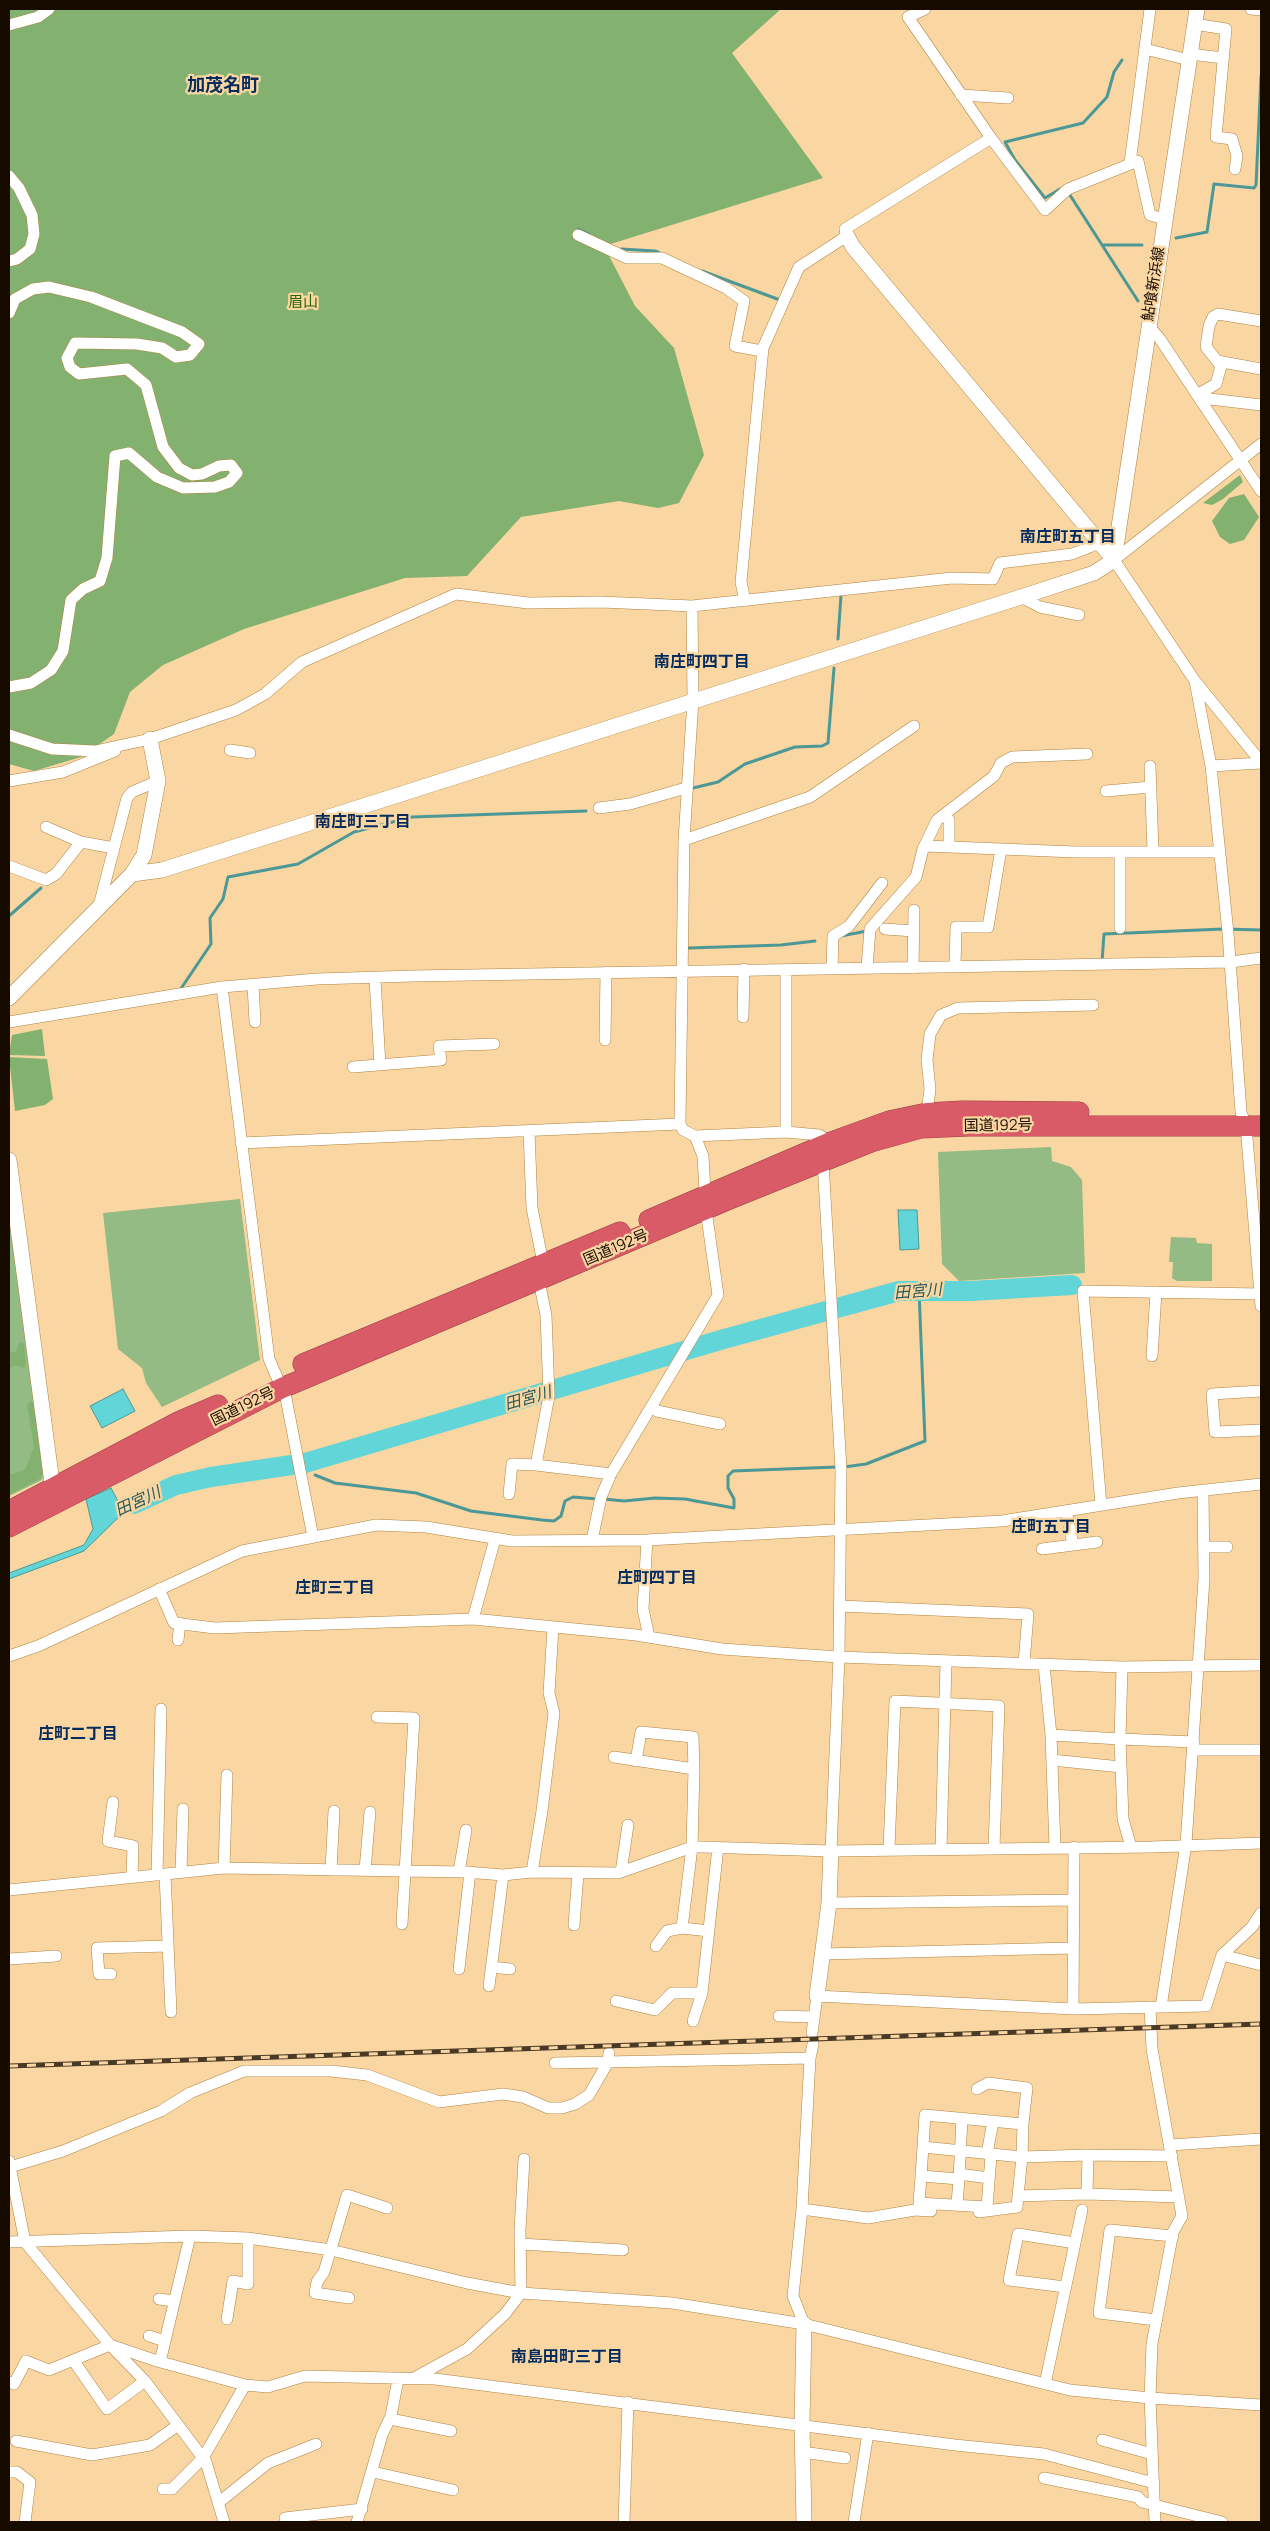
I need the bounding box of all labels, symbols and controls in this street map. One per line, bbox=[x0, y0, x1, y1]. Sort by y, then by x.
district label: 加茂名町 bbox=[187, 75, 259, 97]
street label: 鮎喰新浜線 bbox=[1139, 246, 1169, 322]
park label: 眉山 bbox=[288, 294, 318, 312]
district label: 南庄町五丁目 bbox=[1020, 528, 1116, 548]
district label: 南庄町四丁目 bbox=[654, 653, 750, 673]
district label: 南庄町三丁目 bbox=[315, 813, 411, 833]
street label: 国道192号 bbox=[963, 1116, 1033, 1136]
street label: 国道192号 bbox=[581, 1226, 651, 1270]
water label: 田宮川 bbox=[893, 1280, 943, 1304]
water label: 田宮川 bbox=[502, 1383, 554, 1415]
street label: 国道192号 bbox=[208, 1384, 278, 1430]
water label: 田宮川 bbox=[112, 1483, 164, 1521]
district label: 庄町五丁目 bbox=[1011, 1518, 1091, 1538]
district label: 庄町四丁目 bbox=[617, 1569, 697, 1589]
district label: 庄町三丁目 bbox=[295, 1579, 375, 1599]
district label: 庄町二丁目 bbox=[38, 1725, 118, 1745]
district label: 南島田町三丁目 bbox=[511, 2348, 623, 2368]

